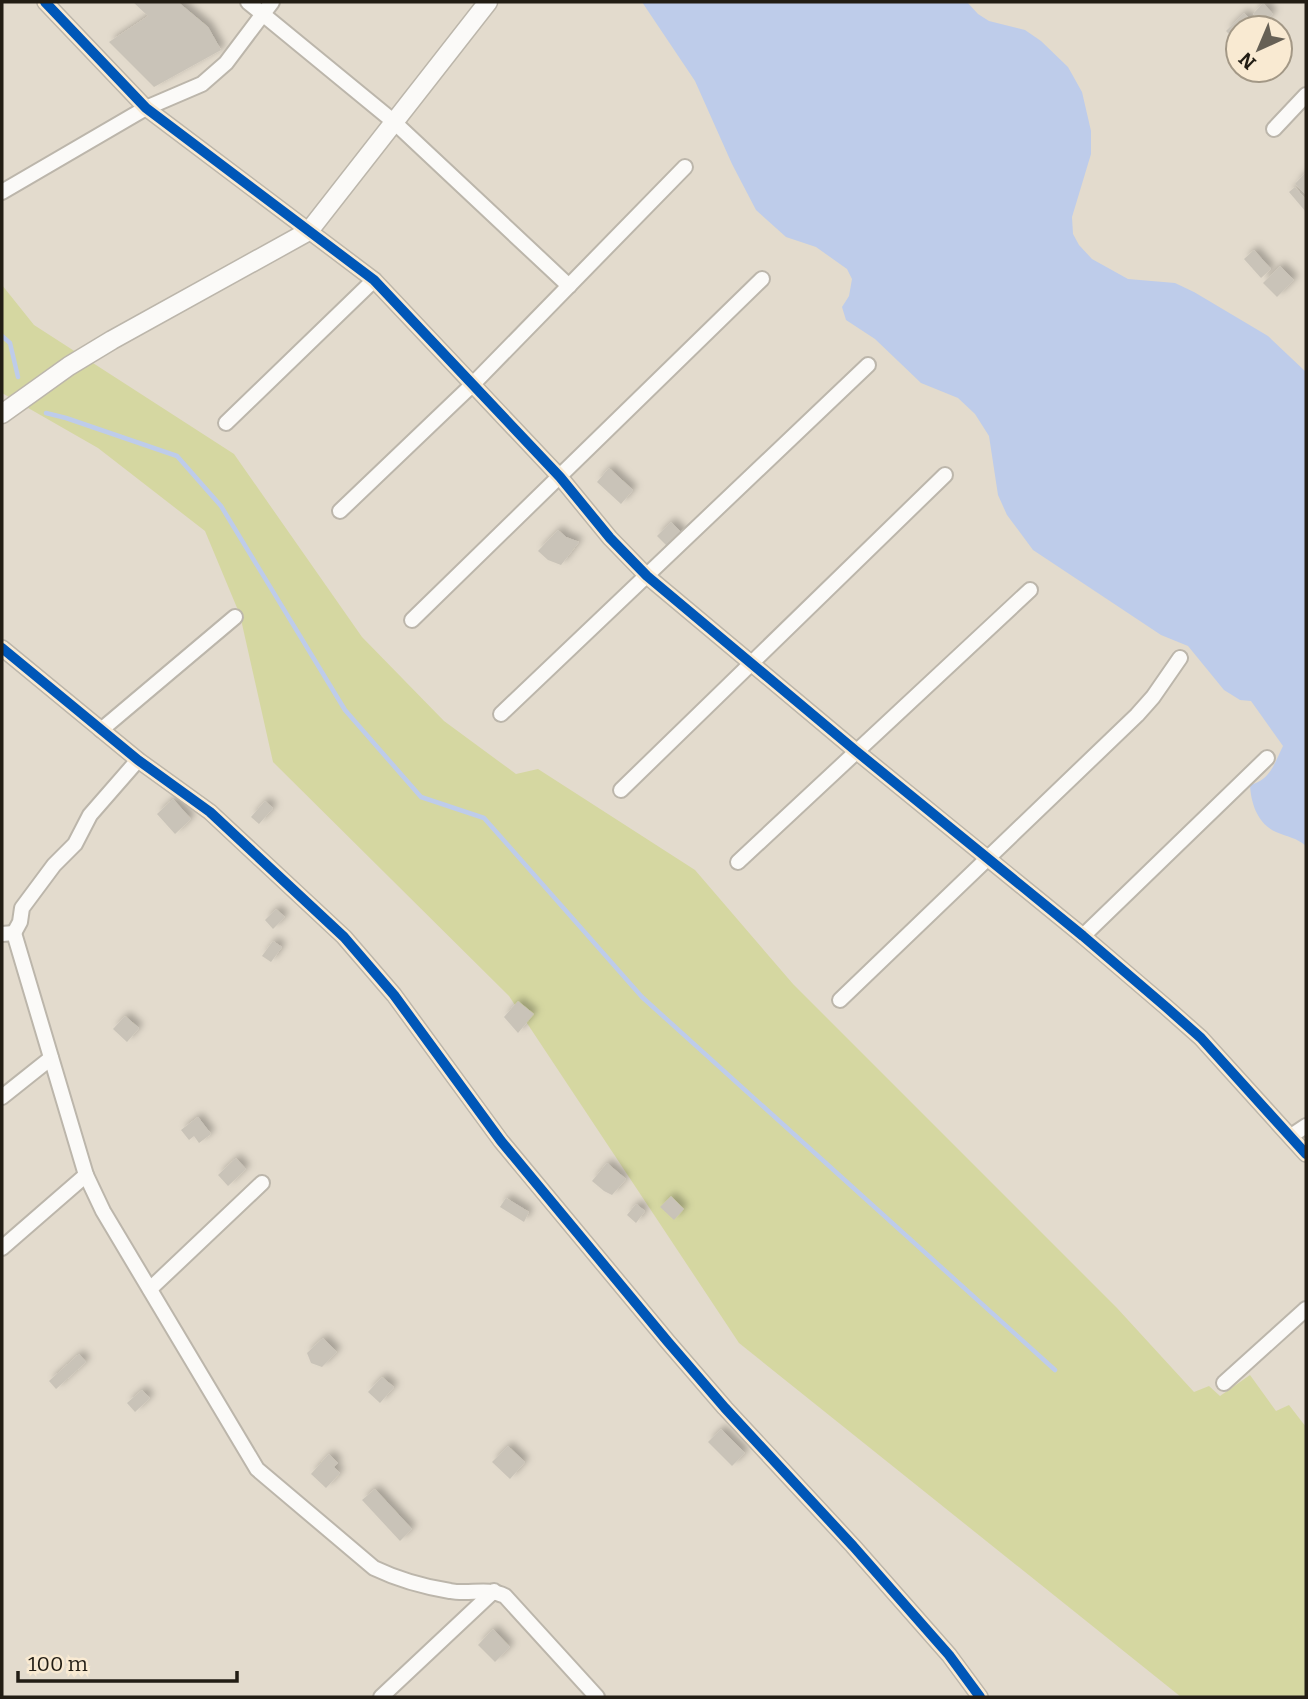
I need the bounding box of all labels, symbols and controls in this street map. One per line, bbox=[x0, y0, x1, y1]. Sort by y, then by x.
north arrow bbox=[1224, 14, 1294, 84]
text: N bbox=[1234, 47, 1261, 74]
scale bar bbox=[18, 1640, 236, 1684]
text: 100 m bbox=[28, 1651, 88, 1677]

